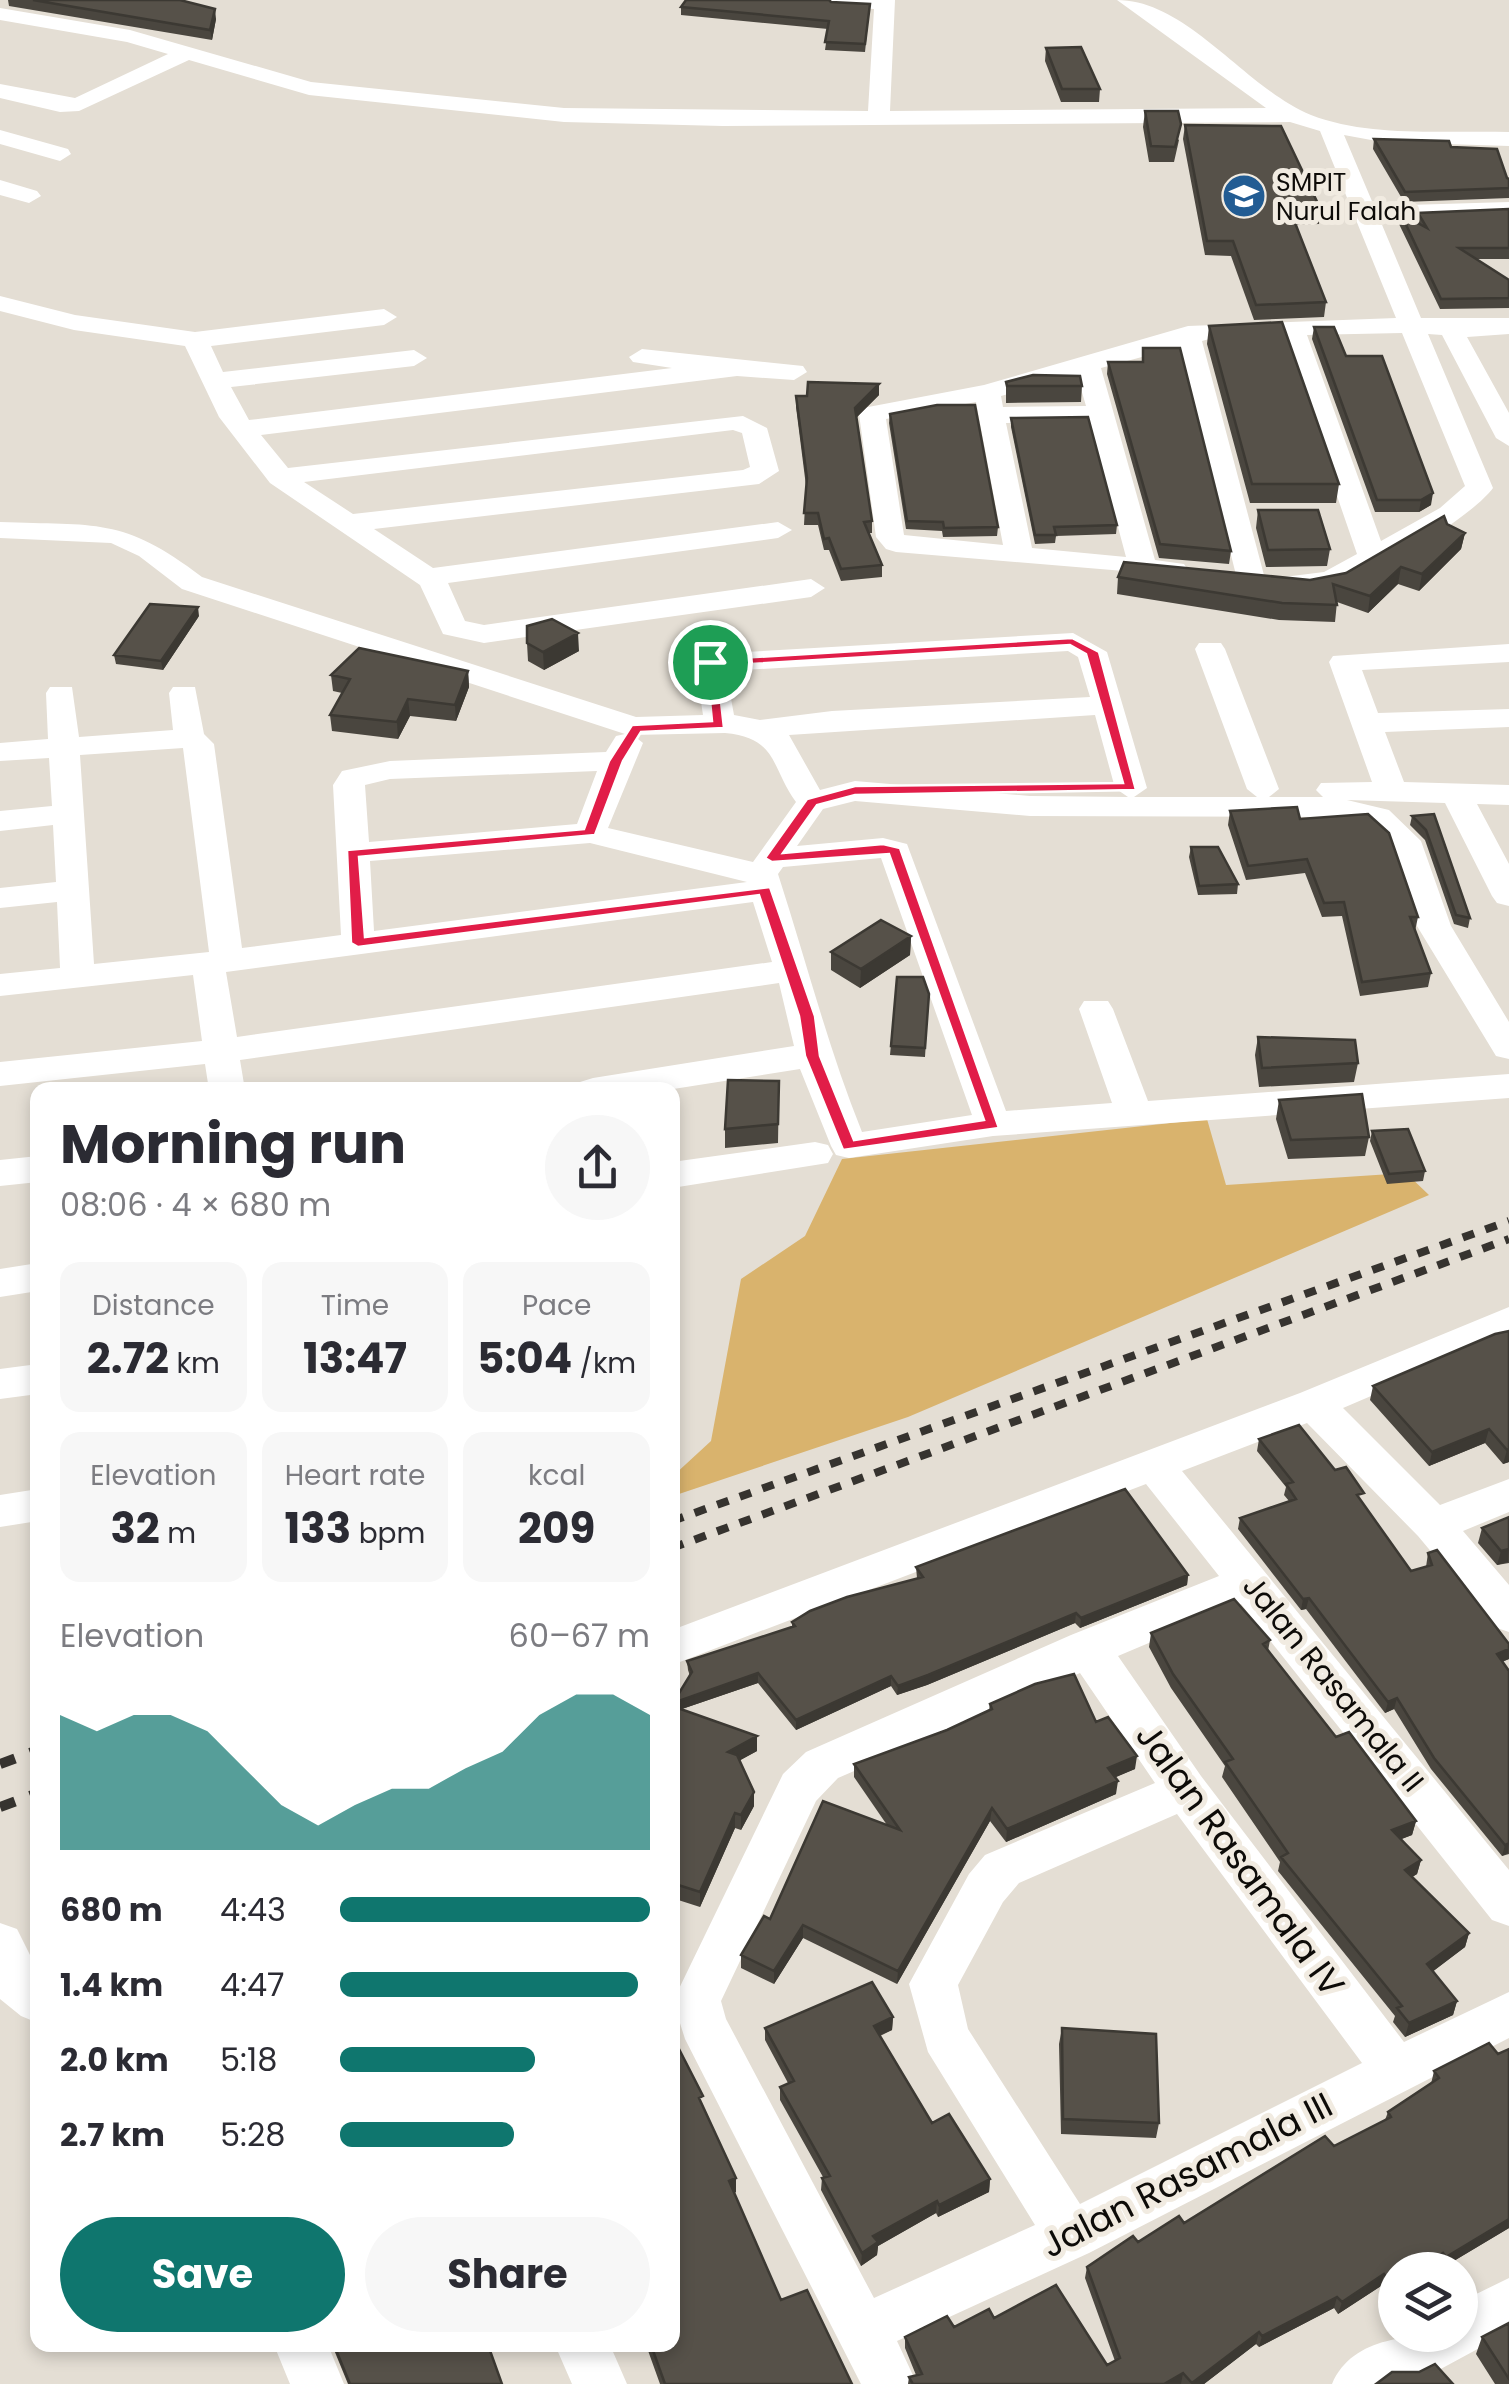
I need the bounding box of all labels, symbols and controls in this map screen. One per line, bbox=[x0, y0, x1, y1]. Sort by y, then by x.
place label: SMPIT Nurul Falah bbox=[1276, 165, 1416, 229]
school or university icon: SMPIT Nurul Falah bbox=[1221, 173, 1267, 219]
pin bbox=[668, 620, 753, 705]
icon: arrive bbox=[683, 635, 738, 690]
text: Morning run bbox=[60, 1105, 406, 1182]
button: share bbox=[545, 1115, 650, 1220]
text: 08:06 · 4 × 680 m bbox=[60, 1182, 331, 1227]
text: Distance bbox=[92, 1286, 215, 1325]
text: Time bbox=[321, 1286, 389, 1325]
text: Pace bbox=[522, 1286, 591, 1325]
text: 2.72 bbox=[87, 1329, 169, 1388]
text: 13:47 bbox=[303, 1329, 407, 1388]
text: 5:04 bbox=[477, 1329, 572, 1388]
text: km bbox=[169, 1344, 220, 1383]
text: /km bbox=[572, 1344, 636, 1383]
text: Elevation bbox=[90, 1456, 216, 1495]
text: Heart rate bbox=[285, 1456, 425, 1495]
text: kcal bbox=[528, 1456, 585, 1495]
text: 32 bbox=[110, 1499, 160, 1558]
text: 133 bbox=[285, 1499, 351, 1558]
text: 209 bbox=[518, 1499, 595, 1558]
text: m bbox=[160, 1514, 196, 1553]
text: bpm bbox=[351, 1514, 425, 1553]
street label: Jalan Rasamala II bbox=[1233, 1566, 1434, 1801]
text: Elevation bbox=[60, 1613, 204, 1658]
text: 60–67 m bbox=[509, 1613, 650, 1658]
street label: Jalan Rasamala IV bbox=[1125, 1713, 1356, 2006]
text: 680 m bbox=[60, 1887, 163, 1932]
text: 4:43 bbox=[220, 1887, 286, 1932]
text: 1.4 km bbox=[60, 1962, 163, 2007]
text: 4:47 bbox=[220, 1962, 285, 2007]
text: 2.0 km bbox=[60, 2037, 169, 2082]
text: 5:18 bbox=[220, 2037, 277, 2082]
street label: Jalan Rasamala III bbox=[1033, 2080, 1341, 2269]
text: 2.7 km bbox=[60, 2112, 165, 2157]
text: 5:28 bbox=[220, 2112, 286, 2157]
button: Save bbox=[60, 2217, 345, 2332]
button: Share bbox=[365, 2217, 650, 2332]
map controls bbox=[1378, 2252, 1478, 2352]
button: layers bbox=[1378, 2252, 1478, 2352]

